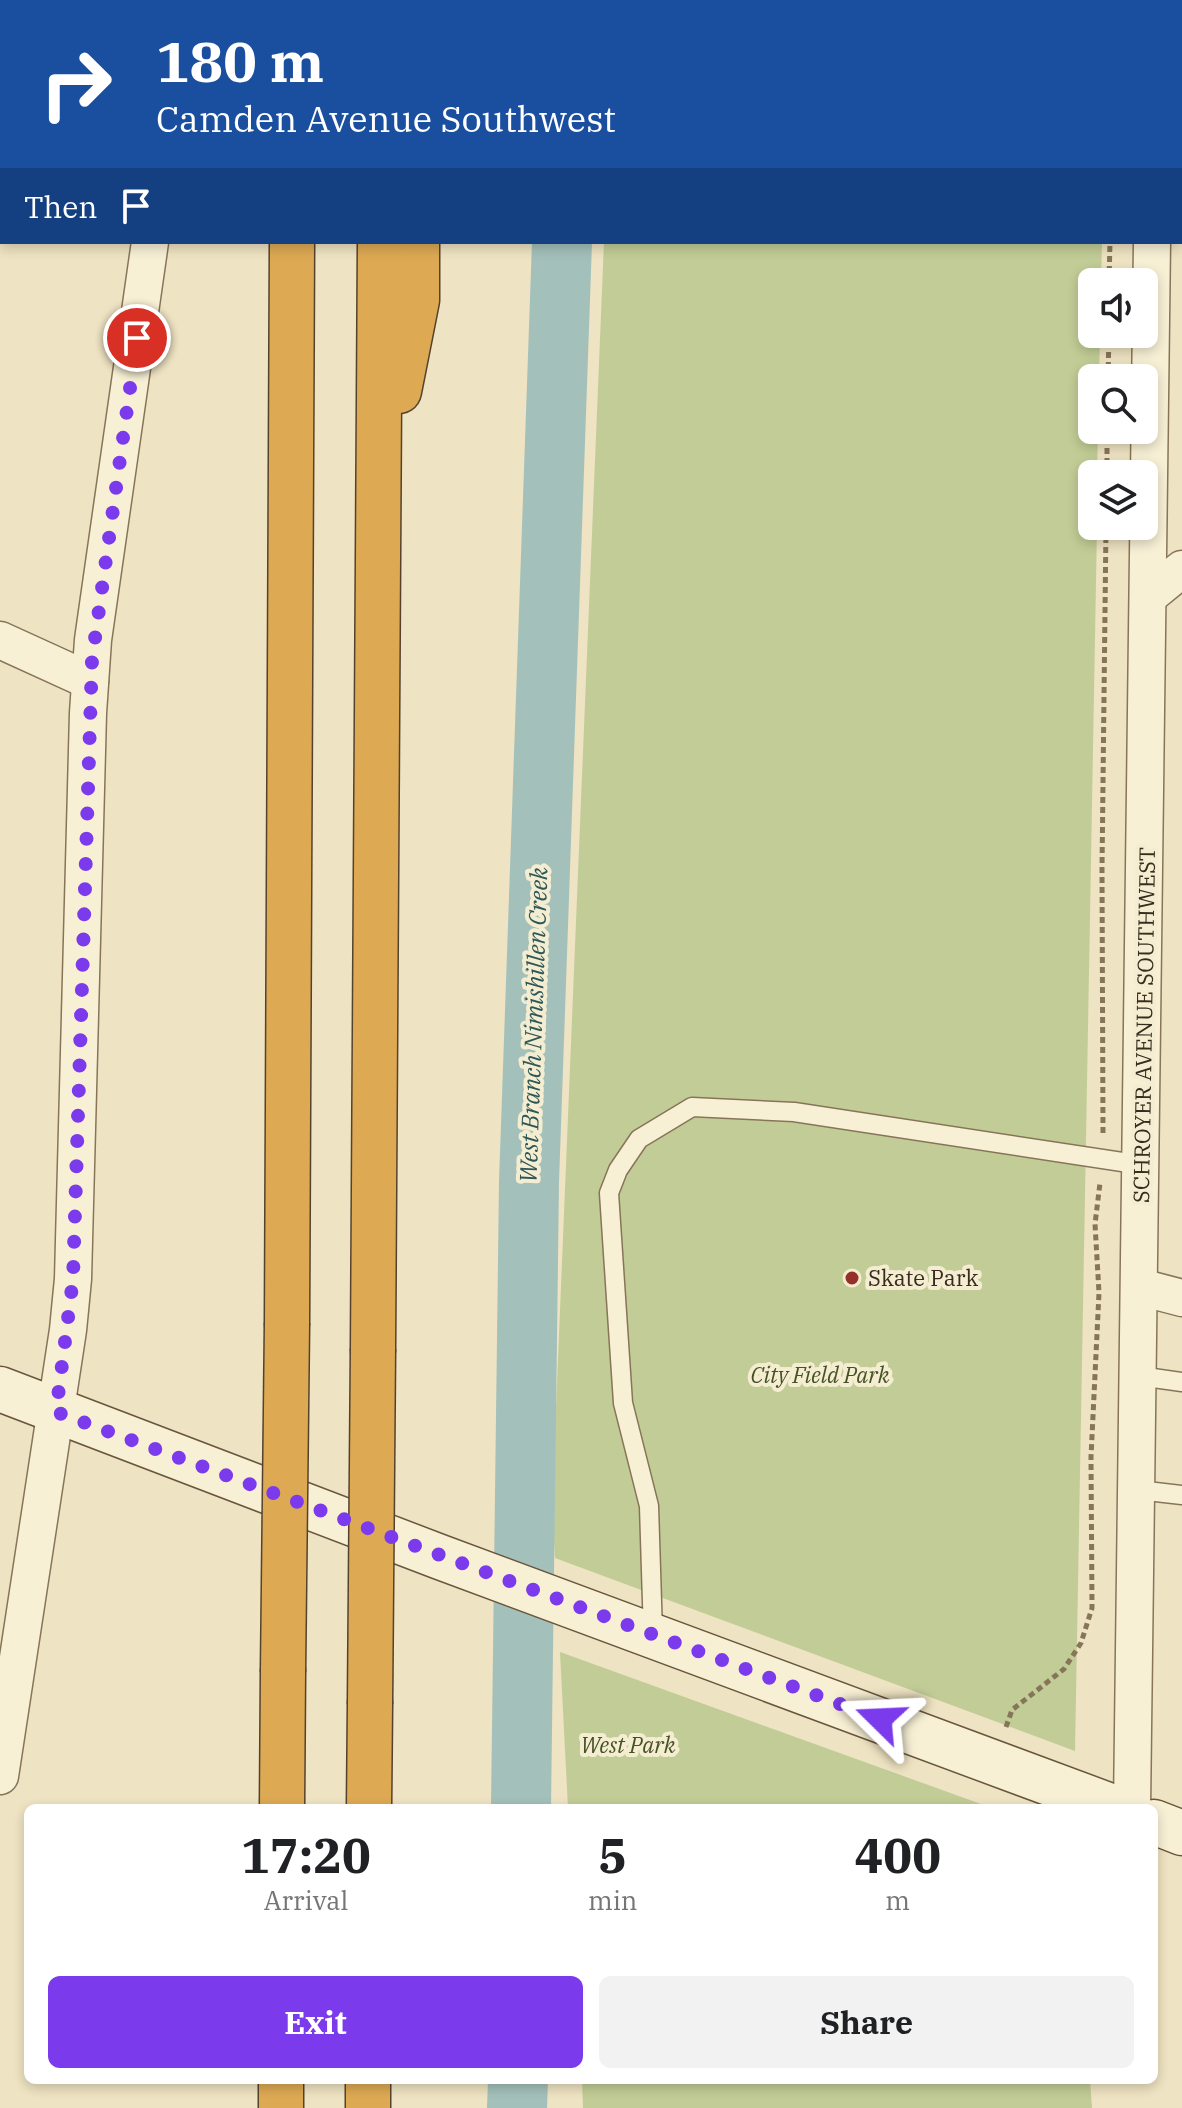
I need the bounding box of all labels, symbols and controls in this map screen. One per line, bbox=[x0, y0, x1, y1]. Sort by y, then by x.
text: 180 m bbox=[156, 25, 324, 97]
icon: right bbox=[24, 32, 128, 136]
text: Camden Avenue Southwest bbox=[156, 95, 616, 142]
icon: arrive bbox=[114, 184, 158, 228]
text: Then bbox=[24, 187, 98, 226]
map controls bbox=[1078, 268, 1158, 540]
button: sound bbox=[1078, 268, 1158, 348]
pin bbox=[103, 304, 171, 372]
icon: arrive bbox=[115, 316, 159, 360]
button: search bbox=[1078, 364, 1158, 444]
button: layers bbox=[1078, 460, 1158, 540]
street label: SCHROYER AVENUE SOUTHWEST bbox=[1126, 847, 1161, 1203]
water label: West Branch Nimishillen Creek bbox=[511, 866, 555, 1183]
place label: Skate Park bbox=[868, 1263, 978, 1292]
marker: Skate Park bbox=[843, 1269, 861, 1287]
park label: City Field Park bbox=[751, 1360, 890, 1389]
position arrow bbox=[838, 1677, 922, 1761]
park label: West Park bbox=[581, 1730, 676, 1759]
text: 17:20 bbox=[241, 1824, 371, 1886]
text: 5 bbox=[598, 1824, 627, 1886]
text: 400 bbox=[855, 1824, 941, 1886]
text: Arrival bbox=[264, 1883, 348, 1917]
text: min bbox=[588, 1883, 637, 1917]
text: m bbox=[885, 1883, 910, 1917]
button: Exit bbox=[48, 1976, 583, 2068]
button: Share bbox=[599, 1976, 1134, 2068]

